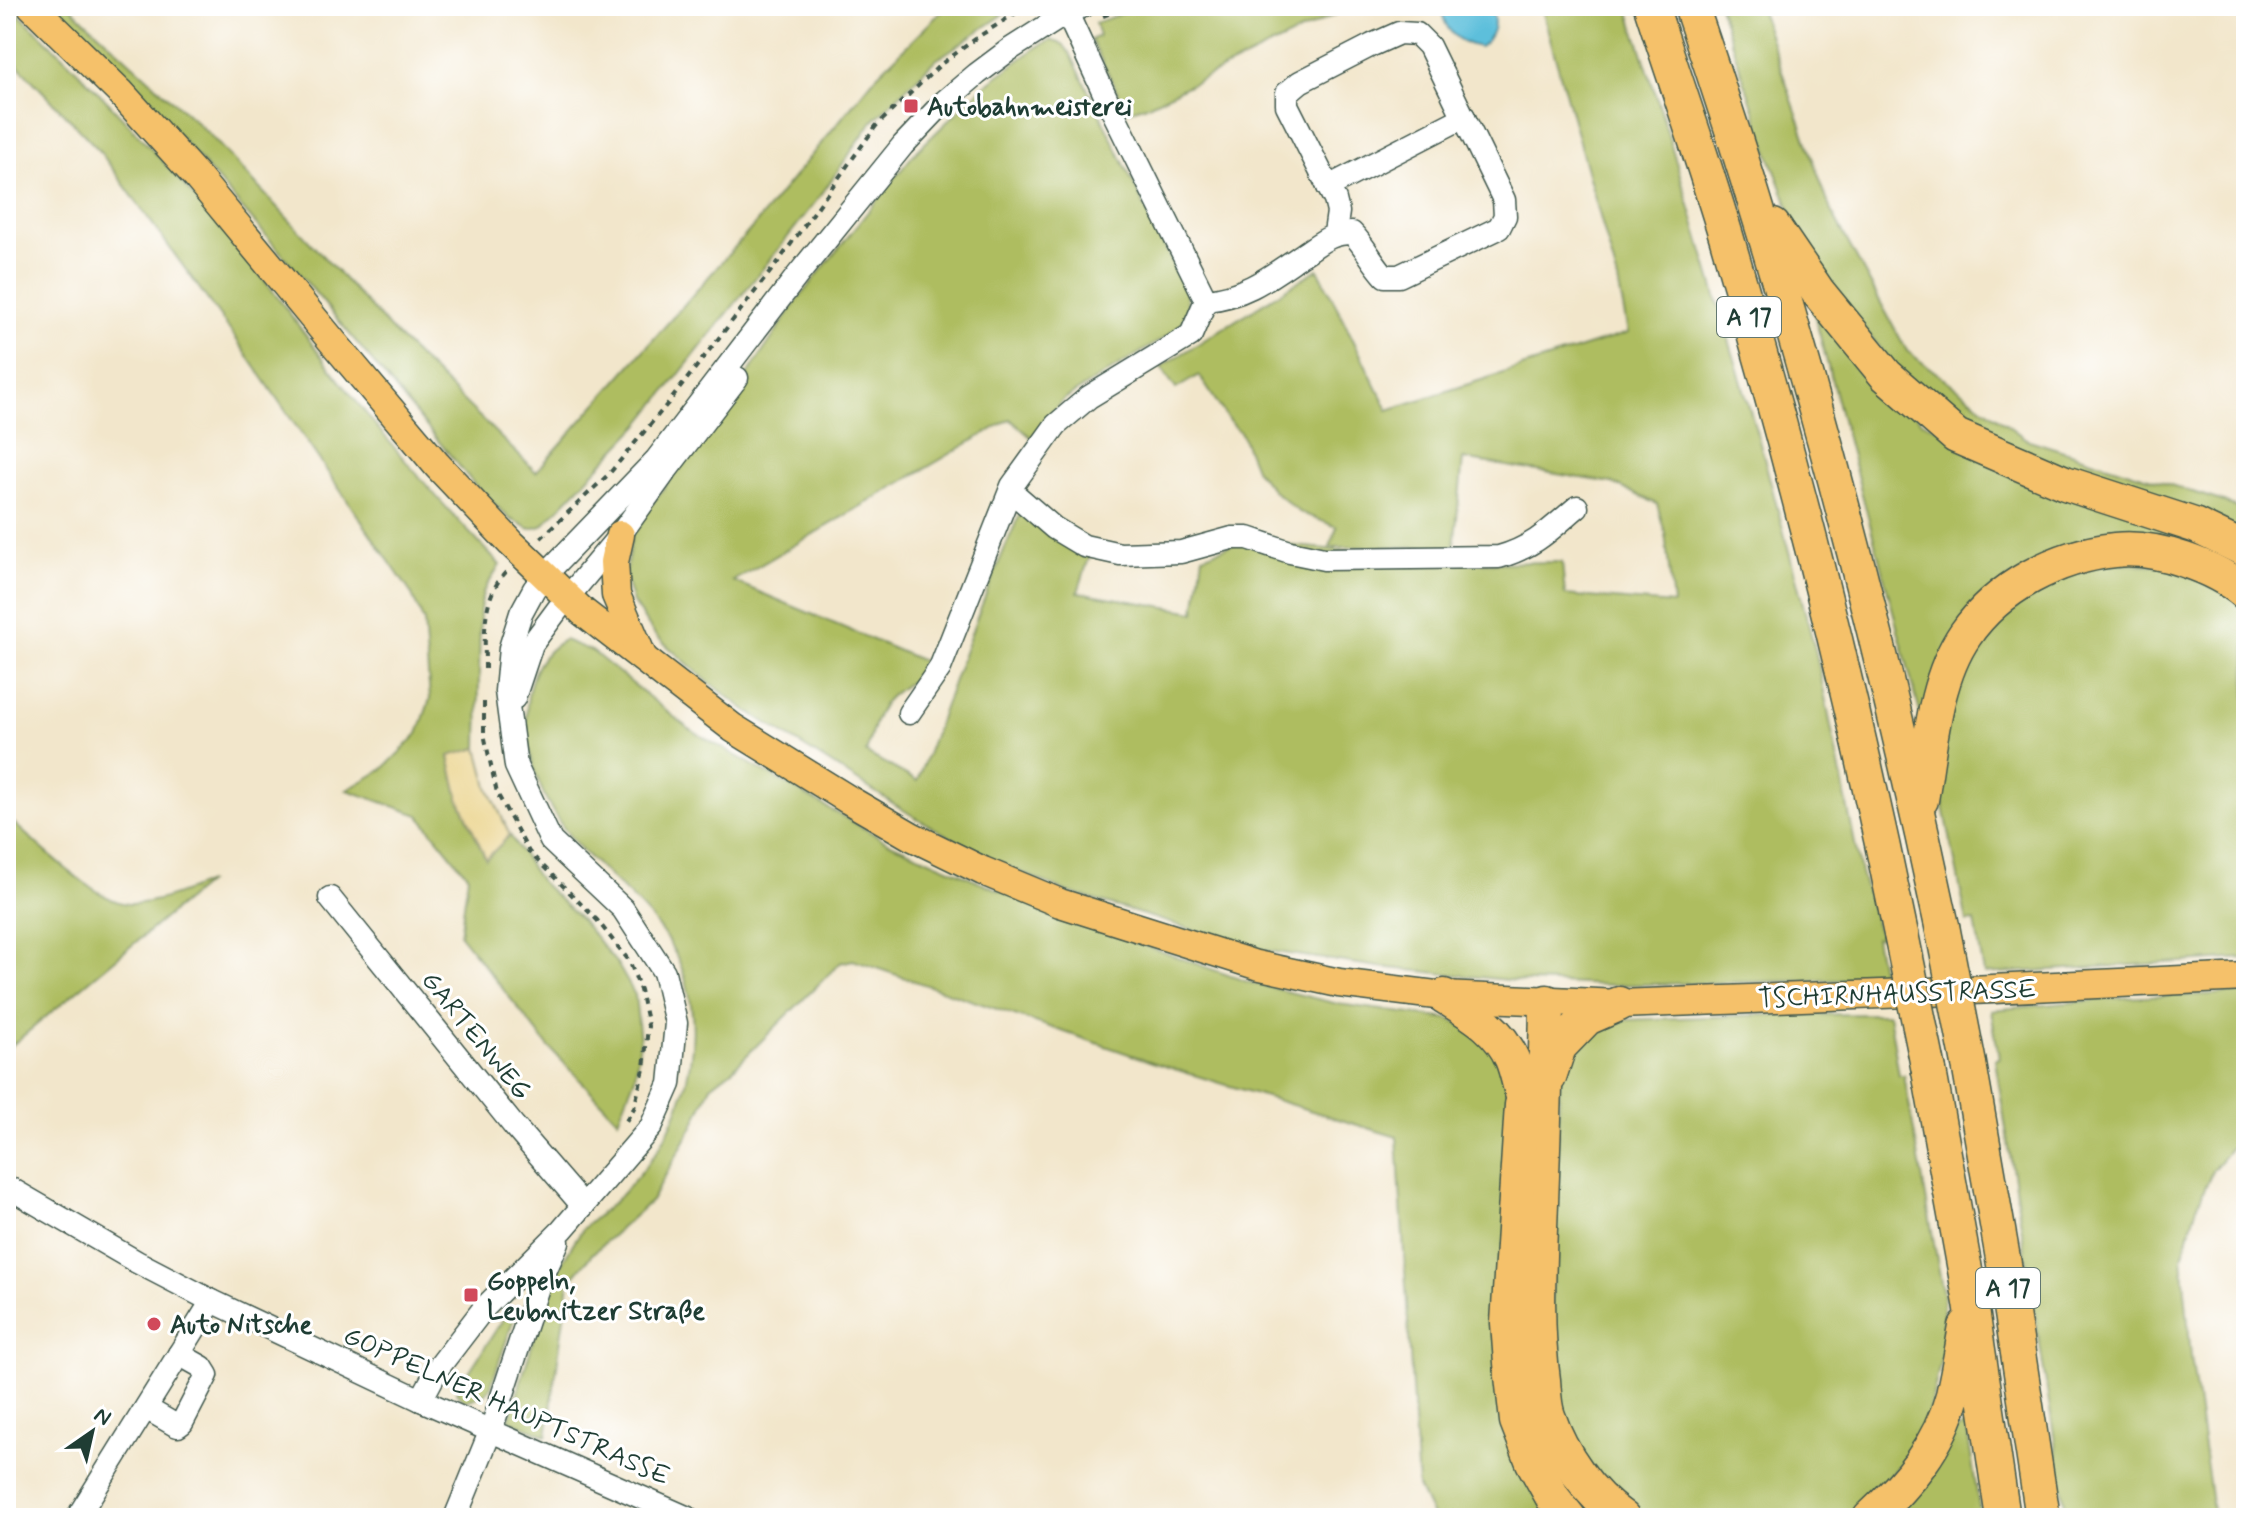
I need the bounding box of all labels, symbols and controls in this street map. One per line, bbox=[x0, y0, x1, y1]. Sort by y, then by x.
place label: Autobahnmeisterei bbox=[927, 91, 1132, 125]
marker: Autobahnmeisterei bbox=[902, 97, 920, 115]
road number: A 17 bbox=[1717, 297, 1781, 337]
street label: GARTENWEG bbox=[413, 965, 538, 1108]
street label: TSCHIRNHAUSSTRASSE bbox=[1757, 973, 2037, 1017]
place label: Goppeln, Leubnitzer Straße bbox=[487, 1265, 705, 1329]
road number: A 17 bbox=[1976, 1268, 2040, 1308]
marker: Goppeln, Leubnitzer Straße bbox=[462, 1286, 480, 1304]
place label: Auto Nitsche bbox=[170, 1309, 312, 1343]
marker: Auto Nitsche bbox=[145, 1315, 163, 1333]
street label: GOPPELNER HAUPTSTRASSE bbox=[338, 1319, 675, 1494]
north arrow bbox=[52, 1392, 132, 1472]
text: N bbox=[88, 1401, 116, 1433]

